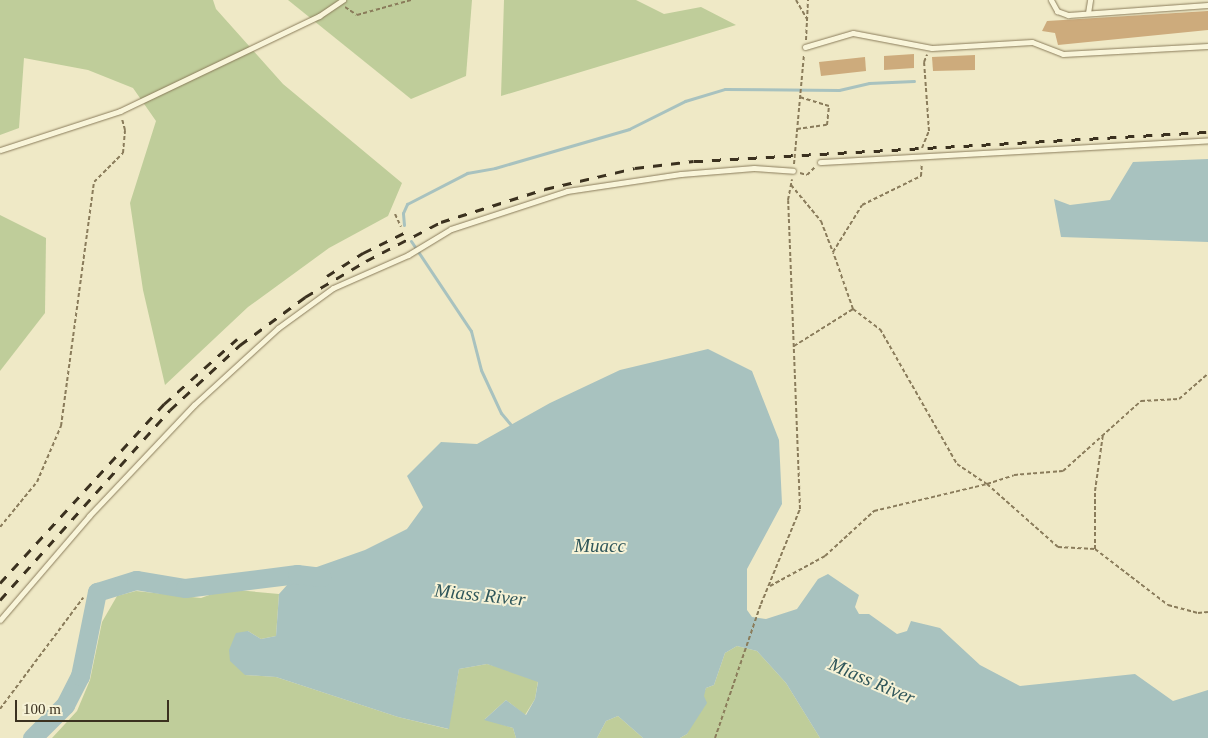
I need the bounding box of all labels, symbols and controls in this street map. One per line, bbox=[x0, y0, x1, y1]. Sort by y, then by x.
water label: Миасс bbox=[574, 535, 626, 557]
water label: Miass River bbox=[433, 579, 527, 611]
water label: Miass River bbox=[826, 653, 918, 709]
scale bar bbox=[18, 690, 171, 722]
text: 100 m bbox=[23, 701, 61, 717]

